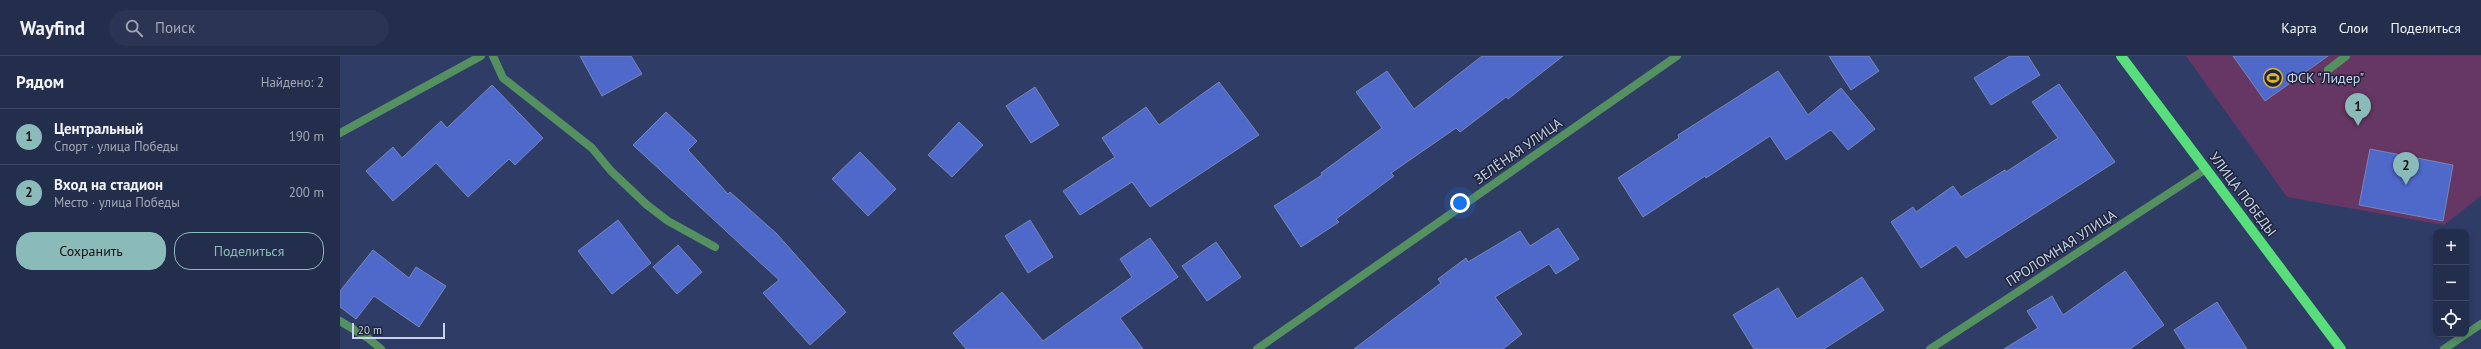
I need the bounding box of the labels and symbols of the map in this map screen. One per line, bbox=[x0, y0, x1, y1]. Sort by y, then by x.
sports icon: ФСК "Лидер" bbox=[2262, 67, 2284, 89]
place label: ФСК "Лидер" bbox=[2287, 69, 2364, 87]
pin: 1 bbox=[2345, 93, 2371, 126]
street label: ЗЕЛЁНАЯ УЛИЦА bbox=[1470, 113, 1566, 188]
street label: УЛИЦА ПОБЕДЫ bbox=[2206, 148, 2280, 240]
pin: 2 bbox=[2393, 152, 2419, 185]
your location bbox=[1450, 193, 1470, 213]
street label: ПРОЛОМНАЯ УЛИЦА bbox=[2002, 205, 2120, 290]
scale bar bbox=[352, 321, 445, 340]

